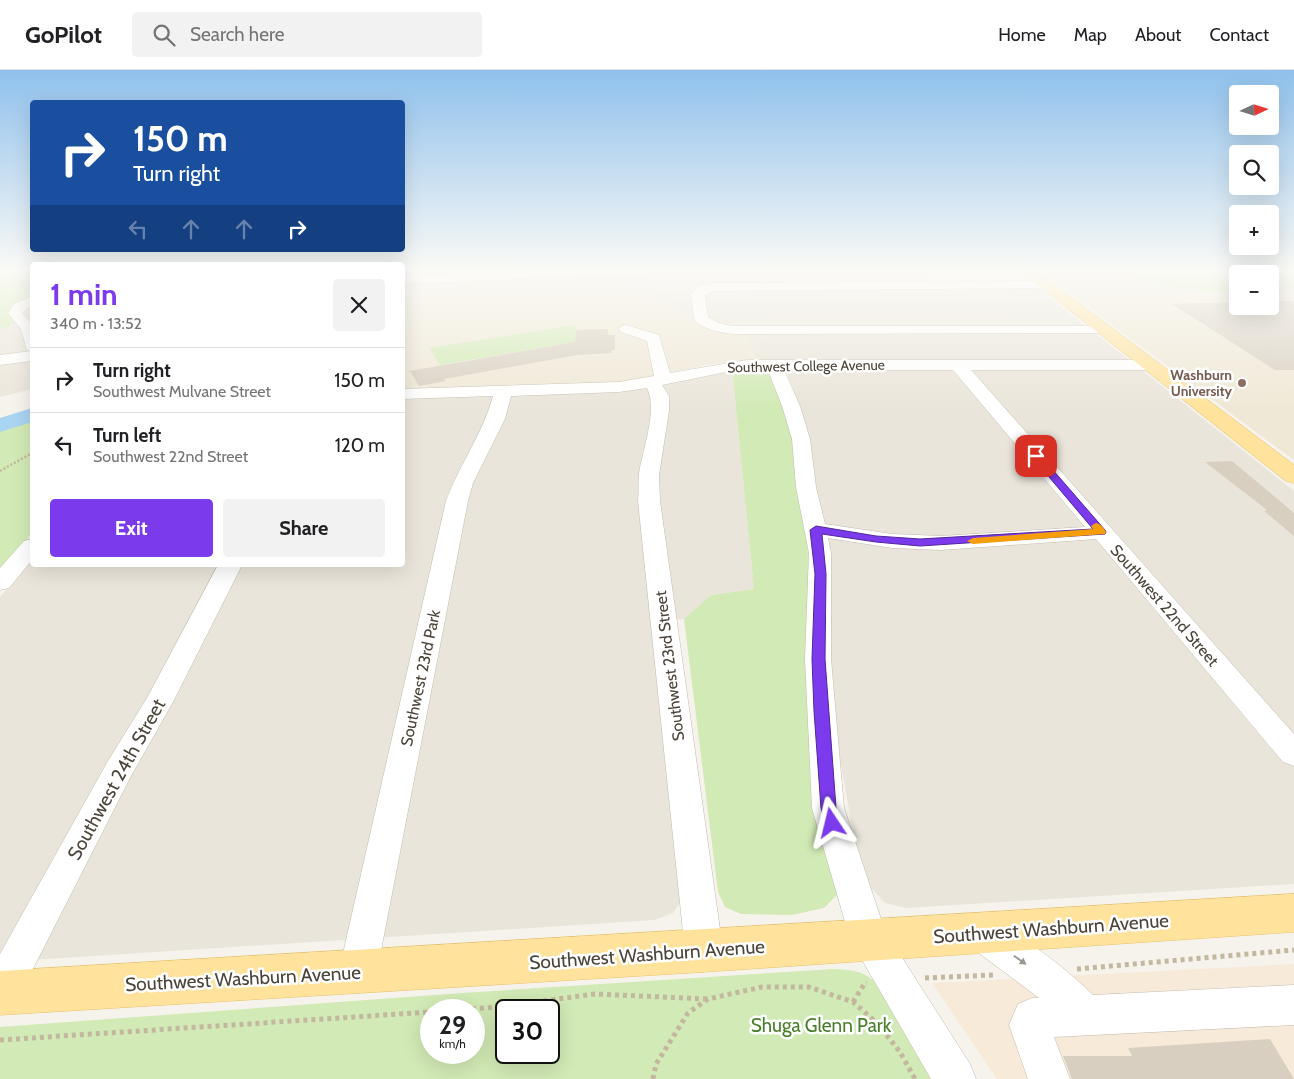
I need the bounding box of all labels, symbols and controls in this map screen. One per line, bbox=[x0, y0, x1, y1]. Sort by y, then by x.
search box bbox=[132, 12, 482, 57]
text: GoPilot bbox=[25, 20, 102, 49]
icon: search bbox=[150, 21, 178, 49]
text: Search here bbox=[190, 23, 284, 46]
text: Home bbox=[998, 24, 1046, 46]
text: Map bbox=[1074, 24, 1107, 46]
text: About bbox=[1135, 24, 1181, 46]
text: Contact bbox=[1209, 24, 1269, 46]
north arrow bbox=[1229, 85, 1279, 135]
map controls bbox=[1229, 85, 1279, 315]
text: 150 m bbox=[133, 117, 228, 160]
icon: right bbox=[50, 120, 115, 185]
button: search bbox=[1229, 145, 1279, 195]
text: Turn right bbox=[133, 160, 220, 187]
button: + bbox=[1229, 205, 1279, 255]
icon: left bbox=[124, 215, 152, 243]
icon: ahead bbox=[177, 215, 205, 243]
icon: ahead bbox=[230, 215, 258, 243]
icon: right bbox=[283, 215, 311, 243]
button: − bbox=[1229, 265, 1279, 315]
text: 1 min bbox=[50, 276, 118, 313]
button: close bbox=[333, 279, 385, 331]
text: 340 m · 13:52 bbox=[50, 314, 142, 333]
street label: Southwest College Avenue bbox=[727, 356, 885, 376]
text: Turn right bbox=[93, 359, 171, 382]
icon: right bbox=[50, 366, 78, 394]
place label: Washburn University bbox=[1170, 366, 1232, 400]
text: 150 m bbox=[334, 369, 385, 392]
marker: Washburn University bbox=[1236, 377, 1248, 389]
text: Southwest Mulvane Street bbox=[93, 382, 271, 401]
text: Turn left bbox=[93, 424, 161, 447]
icon: left bbox=[50, 431, 78, 459]
text: 120 m bbox=[335, 434, 385, 457]
pin bbox=[1015, 435, 1057, 477]
icon: arrive bbox=[1022, 442, 1050, 470]
text: Southwest 22nd Street bbox=[93, 447, 248, 466]
button: Exit bbox=[50, 499, 213, 557]
button: Share bbox=[223, 499, 385, 557]
street label: Southwest 22nd Street bbox=[1107, 541, 1223, 671]
street label: Southwest 23rd Street bbox=[651, 589, 688, 742]
street label: Southwest 23rd Park bbox=[397, 607, 444, 748]
street label: Southwest 24th Street bbox=[63, 694, 171, 864]
position arrow bbox=[805, 796, 857, 848]
street label: Southwest Washburn Avenue bbox=[932, 909, 1170, 948]
street label: Southwest Washburn Avenue bbox=[528, 935, 766, 974]
one-way arrow bbox=[1013, 955, 1027, 965]
street label: Southwest Washburn Avenue bbox=[125, 961, 362, 996]
speed limit sign: 30 bbox=[495, 999, 560, 1064]
text: 29 bbox=[439, 1010, 466, 1040]
park label: Shuga Glenn Park bbox=[751, 1014, 892, 1037]
text: km/h bbox=[439, 1036, 466, 1051]

